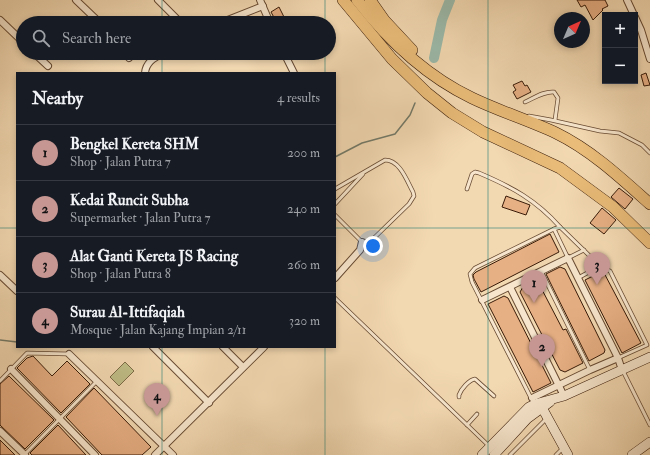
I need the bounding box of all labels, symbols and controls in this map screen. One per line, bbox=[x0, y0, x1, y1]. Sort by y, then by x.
north arrow bbox=[554, 12, 590, 48]
map controls bbox=[602, 12, 638, 84]
button: + bbox=[602, 12, 638, 48]
search box bbox=[16, 16, 336, 60]
icon: search bbox=[30, 27, 52, 49]
text: Search here bbox=[62, 29, 131, 48]
button: − bbox=[602, 48, 638, 84]
text: Nearby bbox=[32, 88, 83, 109]
text: 4 results bbox=[277, 90, 320, 106]
text: Bengkel Kereta SHM bbox=[70, 135, 199, 154]
text: 1 bbox=[43, 145, 47, 161]
text: 200 m bbox=[287, 145, 320, 161]
text: Shop · Jalan Putra 7 bbox=[70, 154, 171, 170]
text: Kedai Runcit Subha bbox=[70, 191, 189, 210]
text: 2 bbox=[42, 201, 48, 217]
text: 240 m bbox=[287, 201, 320, 217]
text: Supermarket · Jalan Putra 7 bbox=[70, 210, 211, 226]
your location bbox=[363, 236, 383, 256]
text: Alat Ganti Kereta JS Racing bbox=[70, 247, 238, 266]
pin: 3 bbox=[584, 252, 610, 285]
text: 3 bbox=[43, 257, 48, 273]
text: 260 m bbox=[287, 257, 320, 273]
text: Shop · Jalan Putra 8 bbox=[70, 266, 171, 282]
pin: 1 bbox=[521, 270, 547, 303]
text: Surau Al-Ittifaqiah bbox=[70, 303, 185, 322]
text: 4 bbox=[41, 313, 49, 329]
text: 320 m bbox=[289, 313, 320, 329]
text: Mosque · Jalan Kajang Impian 2/11 bbox=[70, 322, 246, 338]
pin: 2 bbox=[529, 334, 555, 367]
pin: 4 bbox=[144, 383, 170, 416]

